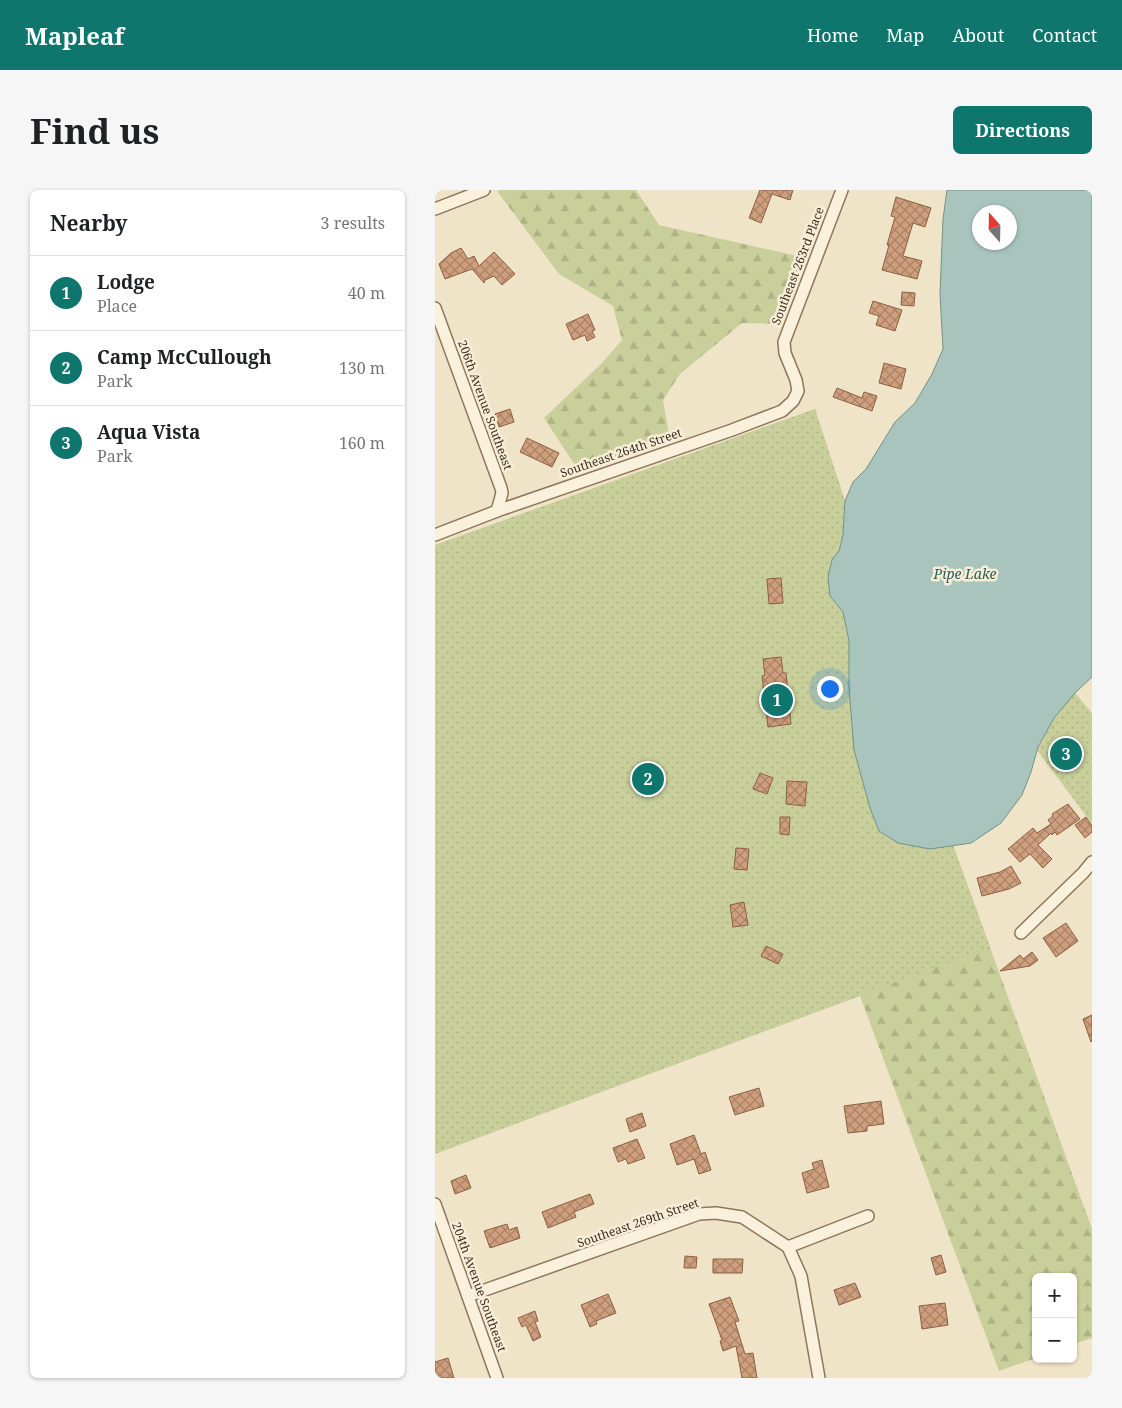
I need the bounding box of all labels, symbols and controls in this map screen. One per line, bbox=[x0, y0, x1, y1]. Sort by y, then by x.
text: Mapleaf bbox=[25, 19, 124, 52]
text: Home bbox=[807, 23, 858, 47]
text: Map bbox=[886, 23, 924, 47]
text: About bbox=[952, 23, 1004, 47]
text: Contact bbox=[1032, 23, 1097, 47]
button: Directions bbox=[953, 106, 1092, 154]
text: Find us bbox=[30, 107, 159, 154]
street label: Southeast 263rd Place bbox=[767, 204, 828, 327]
north arrow bbox=[972, 205, 1017, 250]
text: Nearby bbox=[50, 209, 128, 237]
text: 3 results bbox=[321, 212, 385, 234]
text: Lodge bbox=[97, 269, 155, 295]
text: 1 bbox=[61, 282, 71, 304]
text: 40 m bbox=[348, 282, 385, 304]
text: Place bbox=[97, 295, 137, 317]
street label: 206th Avenue Southeast bbox=[454, 338, 517, 472]
text: Camp McCullough bbox=[97, 344, 272, 370]
text: 2 bbox=[61, 357, 71, 379]
text: 130 m bbox=[339, 357, 385, 379]
text: Park bbox=[97, 370, 133, 392]
text: Aqua Vista bbox=[97, 419, 200, 445]
street label: Southeast 264th Street bbox=[558, 424, 684, 481]
text: 3 bbox=[61, 432, 71, 454]
text: 160 m bbox=[339, 432, 385, 454]
text: Park bbox=[97, 445, 133, 467]
water label: Pipe Lake bbox=[933, 564, 997, 583]
your location bbox=[817, 676, 843, 702]
pin: 1 bbox=[761, 681, 793, 719]
pin: 3 bbox=[1050, 735, 1082, 773]
pin: 2 bbox=[632, 760, 664, 798]
street label: Southeast 269th Street bbox=[575, 1194, 701, 1251]
street label: 204th Avenue Southeast bbox=[448, 1220, 511, 1354]
map controls bbox=[1032, 1273, 1077, 1363]
button: + bbox=[1032, 1273, 1077, 1318]
button: − bbox=[1032, 1318, 1077, 1363]

